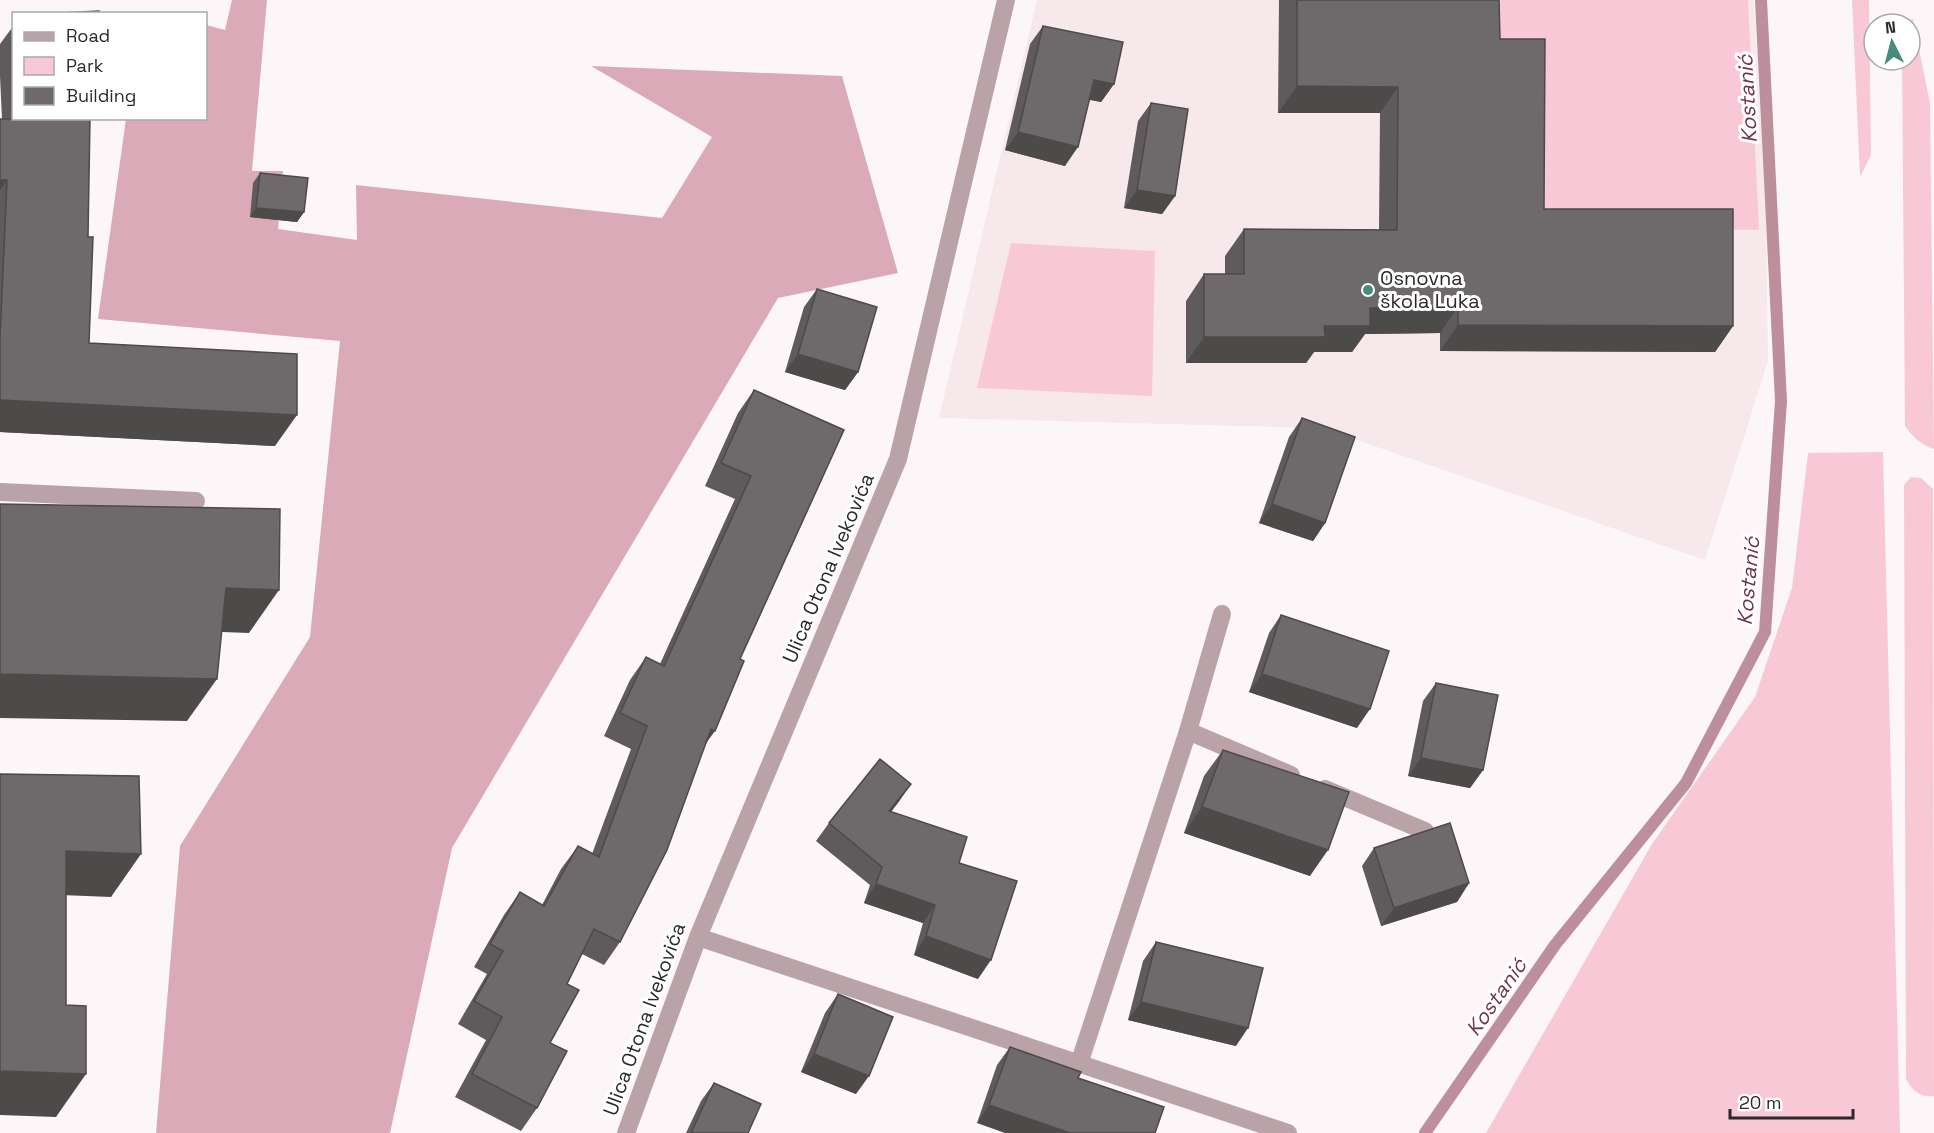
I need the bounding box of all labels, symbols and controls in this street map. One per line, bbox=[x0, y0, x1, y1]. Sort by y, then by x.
legend bbox=[12, 12, 207, 120]
north arrow bbox=[1862, 12, 1922, 72]
text: N bbox=[1884, 17, 1897, 39]
text: Road bbox=[66, 24, 110, 47]
water label: Kostanić bbox=[1731, 53, 1763, 144]
text: Park bbox=[66, 54, 104, 77]
text: Building bbox=[66, 84, 136, 107]
place label: Osnovna škola Luka bbox=[1380, 265, 1480, 314]
marker: Osnovna škola Luka bbox=[1361, 283, 1375, 297]
street label: Ulica Otona Ivekovića bbox=[776, 469, 880, 667]
water label: Kostanić bbox=[1731, 534, 1765, 626]
street label: Ulica Otona Ivekovića bbox=[597, 919, 691, 1119]
water label: Kostanić bbox=[1460, 952, 1533, 1041]
scale bar bbox=[1730, 1082, 1853, 1120]
text: 20 m bbox=[1739, 1091, 1782, 1114]

